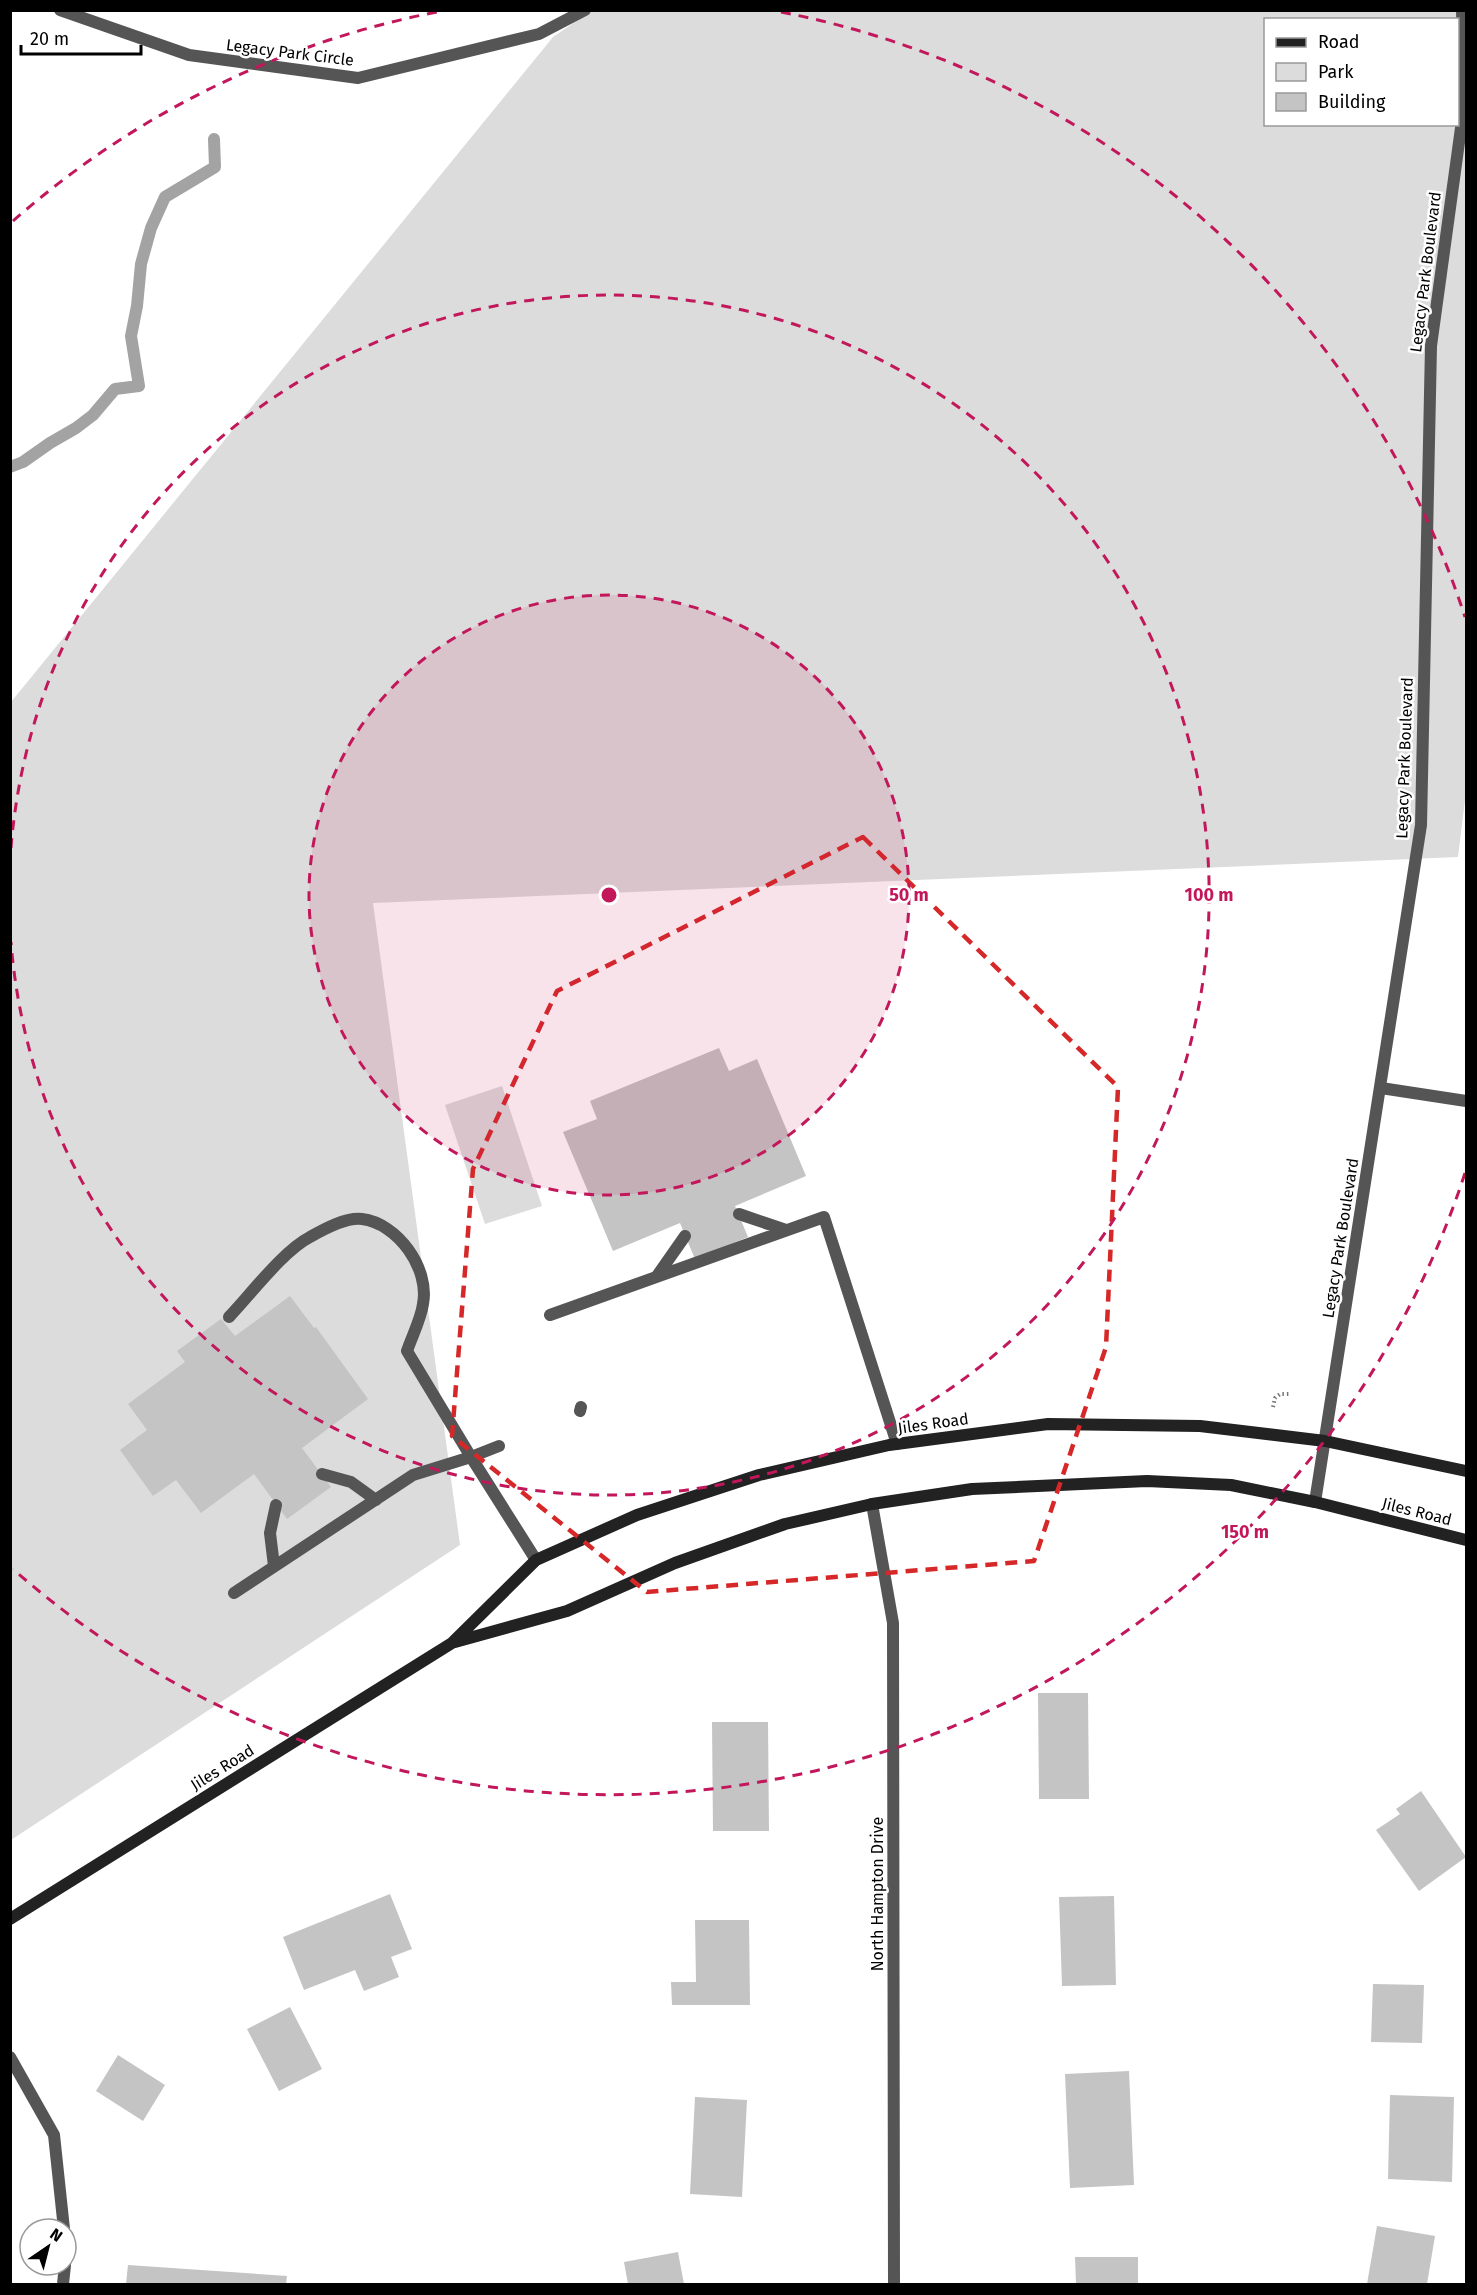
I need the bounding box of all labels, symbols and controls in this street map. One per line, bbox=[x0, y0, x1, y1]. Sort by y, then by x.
scale bar bbox=[21, 18, 141, 56]
legend bbox=[1264, 18, 1459, 126]
text: 20 m bbox=[30, 28, 69, 50]
text: Road bbox=[1318, 31, 1360, 53]
street label: Legacy Park Circle bbox=[225, 35, 355, 70]
text: Park bbox=[1318, 61, 1354, 83]
text: Building bbox=[1318, 91, 1386, 113]
street label: Legacy Park Boulevard bbox=[1406, 191, 1445, 353]
street label: Legacy Park Boulevard bbox=[1392, 677, 1417, 839]
text: 50 m bbox=[889, 884, 929, 906]
text: 100 m bbox=[1185, 884, 1233, 906]
centre of rings bbox=[599, 885, 619, 905]
street label: Legacy Park Boulevard bbox=[1318, 1157, 1363, 1319]
street label: Jiles Road bbox=[896, 1409, 970, 1438]
street label: Jiles Road bbox=[1380, 1494, 1454, 1529]
text: 150 m bbox=[1221, 1521, 1269, 1543]
street label: Jiles Road bbox=[187, 1740, 258, 1794]
street label: North Hampton Drive bbox=[868, 1817, 887, 1971]
north arrow bbox=[18, 2217, 78, 2277]
text: N bbox=[47, 2224, 66, 2246]

